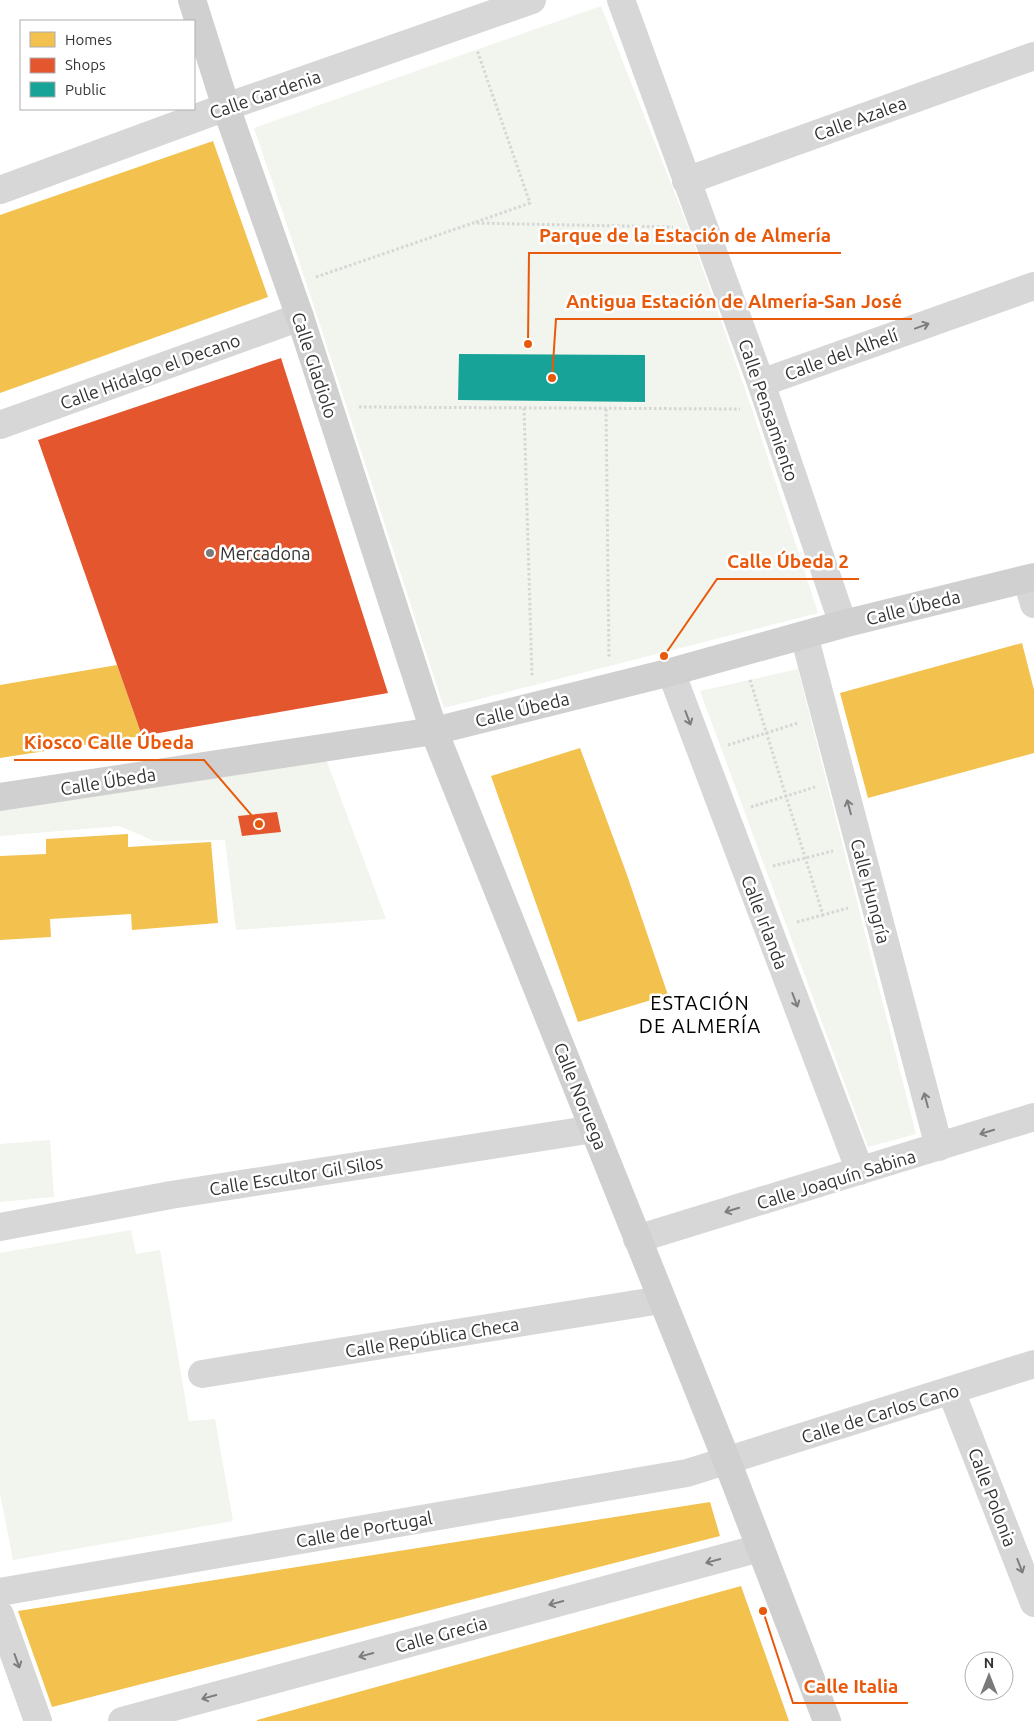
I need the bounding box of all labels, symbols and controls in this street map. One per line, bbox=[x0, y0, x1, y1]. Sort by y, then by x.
legend bbox=[20, 20, 195, 110]
text: Homes bbox=[65, 31, 112, 48]
text: Shops bbox=[65, 56, 106, 73]
street label: Calle Gardenia bbox=[207, 66, 323, 122]
text: Public bbox=[65, 81, 106, 98]
street label: Calle Azalea bbox=[811, 92, 909, 144]
callout: Parque de la Estación de Almería bbox=[529, 219, 841, 253]
text: Parque de la Estación de Almería bbox=[539, 224, 831, 246]
callout: Antigua Estación de Almería-San José bbox=[556, 285, 912, 319]
text: Antigua Estación de Almería-San José bbox=[566, 290, 902, 312]
street label: Calle Gladiolo bbox=[288, 309, 342, 421]
one-way arrow bbox=[914, 321, 929, 330]
street label: Calle del Alhelí bbox=[782, 324, 901, 384]
street label: Calle Hidalgo el Decano bbox=[57, 329, 243, 413]
street label: Calle Pensamiento bbox=[735, 336, 803, 484]
place label: Mercadona bbox=[220, 543, 311, 563]
callout: Calle Úbeda 2 bbox=[717, 545, 859, 579]
marker: Mercadona bbox=[204, 547, 216, 559]
text: Calle Úbeda 2 bbox=[727, 550, 849, 572]
street label: Calle Úbeda bbox=[864, 585, 962, 628]
street label: Calle Úbeda bbox=[473, 687, 571, 730]
one-way arrow bbox=[684, 709, 693, 725]
callout: Kiosco Calle Úbeda bbox=[14, 726, 204, 760]
text: Kiosco Calle Úbeda bbox=[24, 731, 194, 753]
street label: Calle Úbeda bbox=[59, 763, 157, 798]
one-way arrow bbox=[844, 800, 853, 816]
street label: Calle Hungría bbox=[847, 836, 895, 946]
street label: Calle Irlanda bbox=[738, 872, 792, 972]
district label: ESTACIÓN DE ALMERÍA bbox=[639, 991, 761, 1037]
one-way arrow bbox=[791, 992, 800, 1008]
street label: Calle Noruega bbox=[550, 1039, 612, 1153]
one-way arrow bbox=[921, 1092, 930, 1108]
one-way arrow bbox=[980, 1127, 996, 1137]
street label: Calle Joaquín Sabina bbox=[754, 1145, 918, 1213]
street label: Calle Escultor Gil Silos bbox=[208, 1151, 384, 1199]
one-way arrow bbox=[724, 1206, 740, 1216]
street label: Calle República Checa bbox=[344, 1313, 520, 1361]
street label: Calle de Carlos Cano bbox=[799, 1379, 961, 1447]
street label: Calle Polonia bbox=[965, 1445, 1021, 1549]
street label: Calle de Portugal bbox=[294, 1507, 434, 1551]
one-way arrow bbox=[706, 1556, 722, 1566]
one-way arrow bbox=[1016, 1558, 1025, 1573]
one-way arrow bbox=[549, 1599, 565, 1608]
street label: Calle Grecia bbox=[393, 1612, 489, 1656]
one-way arrow bbox=[358, 1651, 374, 1660]
north arrow bbox=[964, 1651, 1014, 1701]
one-way arrow bbox=[12, 1652, 22, 1668]
text: N bbox=[984, 1655, 994, 1671]
callout: Calle Italia bbox=[793, 1669, 908, 1703]
text: Calle Italia bbox=[804, 1675, 898, 1697]
one-way arrow bbox=[201, 1693, 217, 1703]

